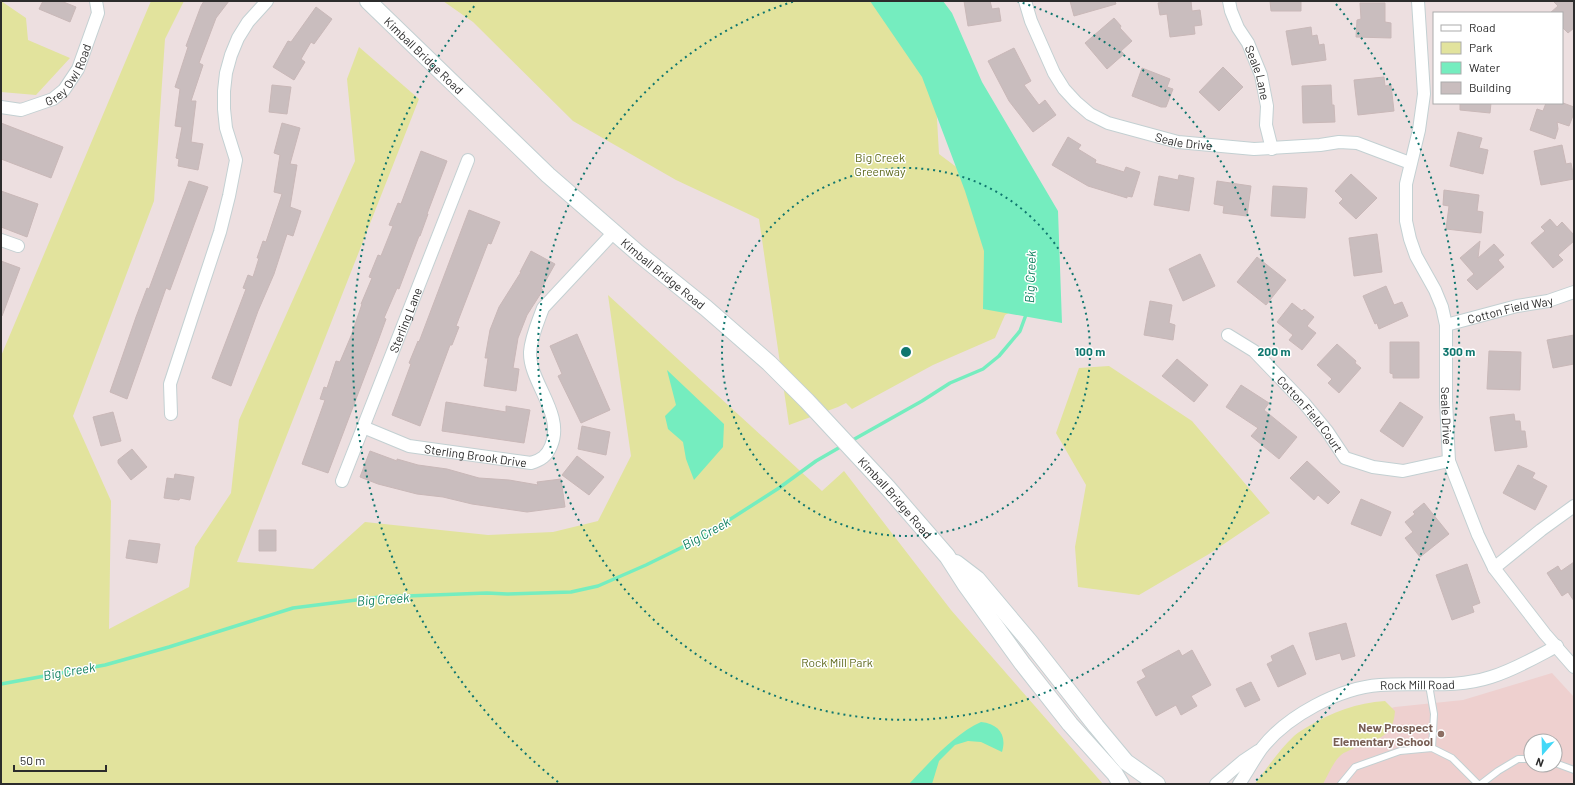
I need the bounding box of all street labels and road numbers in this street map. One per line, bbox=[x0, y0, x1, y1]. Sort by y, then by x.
street label: Kimball Bridge Road bbox=[382, 14, 466, 96]
street label: Grey Owl Road bbox=[43, 42, 93, 108]
street label: Seale Lane bbox=[1243, 43, 1273, 101]
street label: Seale Drive bbox=[1154, 129, 1213, 152]
street label: Kimball Bridge Road bbox=[619, 235, 708, 312]
street label: Sterling Lane bbox=[386, 285, 424, 355]
street label: Cotton Field Way bbox=[1466, 293, 1555, 326]
street label: Cotton Field Court bbox=[1275, 373, 1346, 455]
street label: Seale Drive bbox=[1439, 387, 1455, 445]
street label: Sterling Brook Drive bbox=[423, 441, 528, 469]
street label: Kimball Bridge Road bbox=[855, 454, 935, 541]
street label: Rock Mill Road bbox=[1380, 677, 1455, 692]

